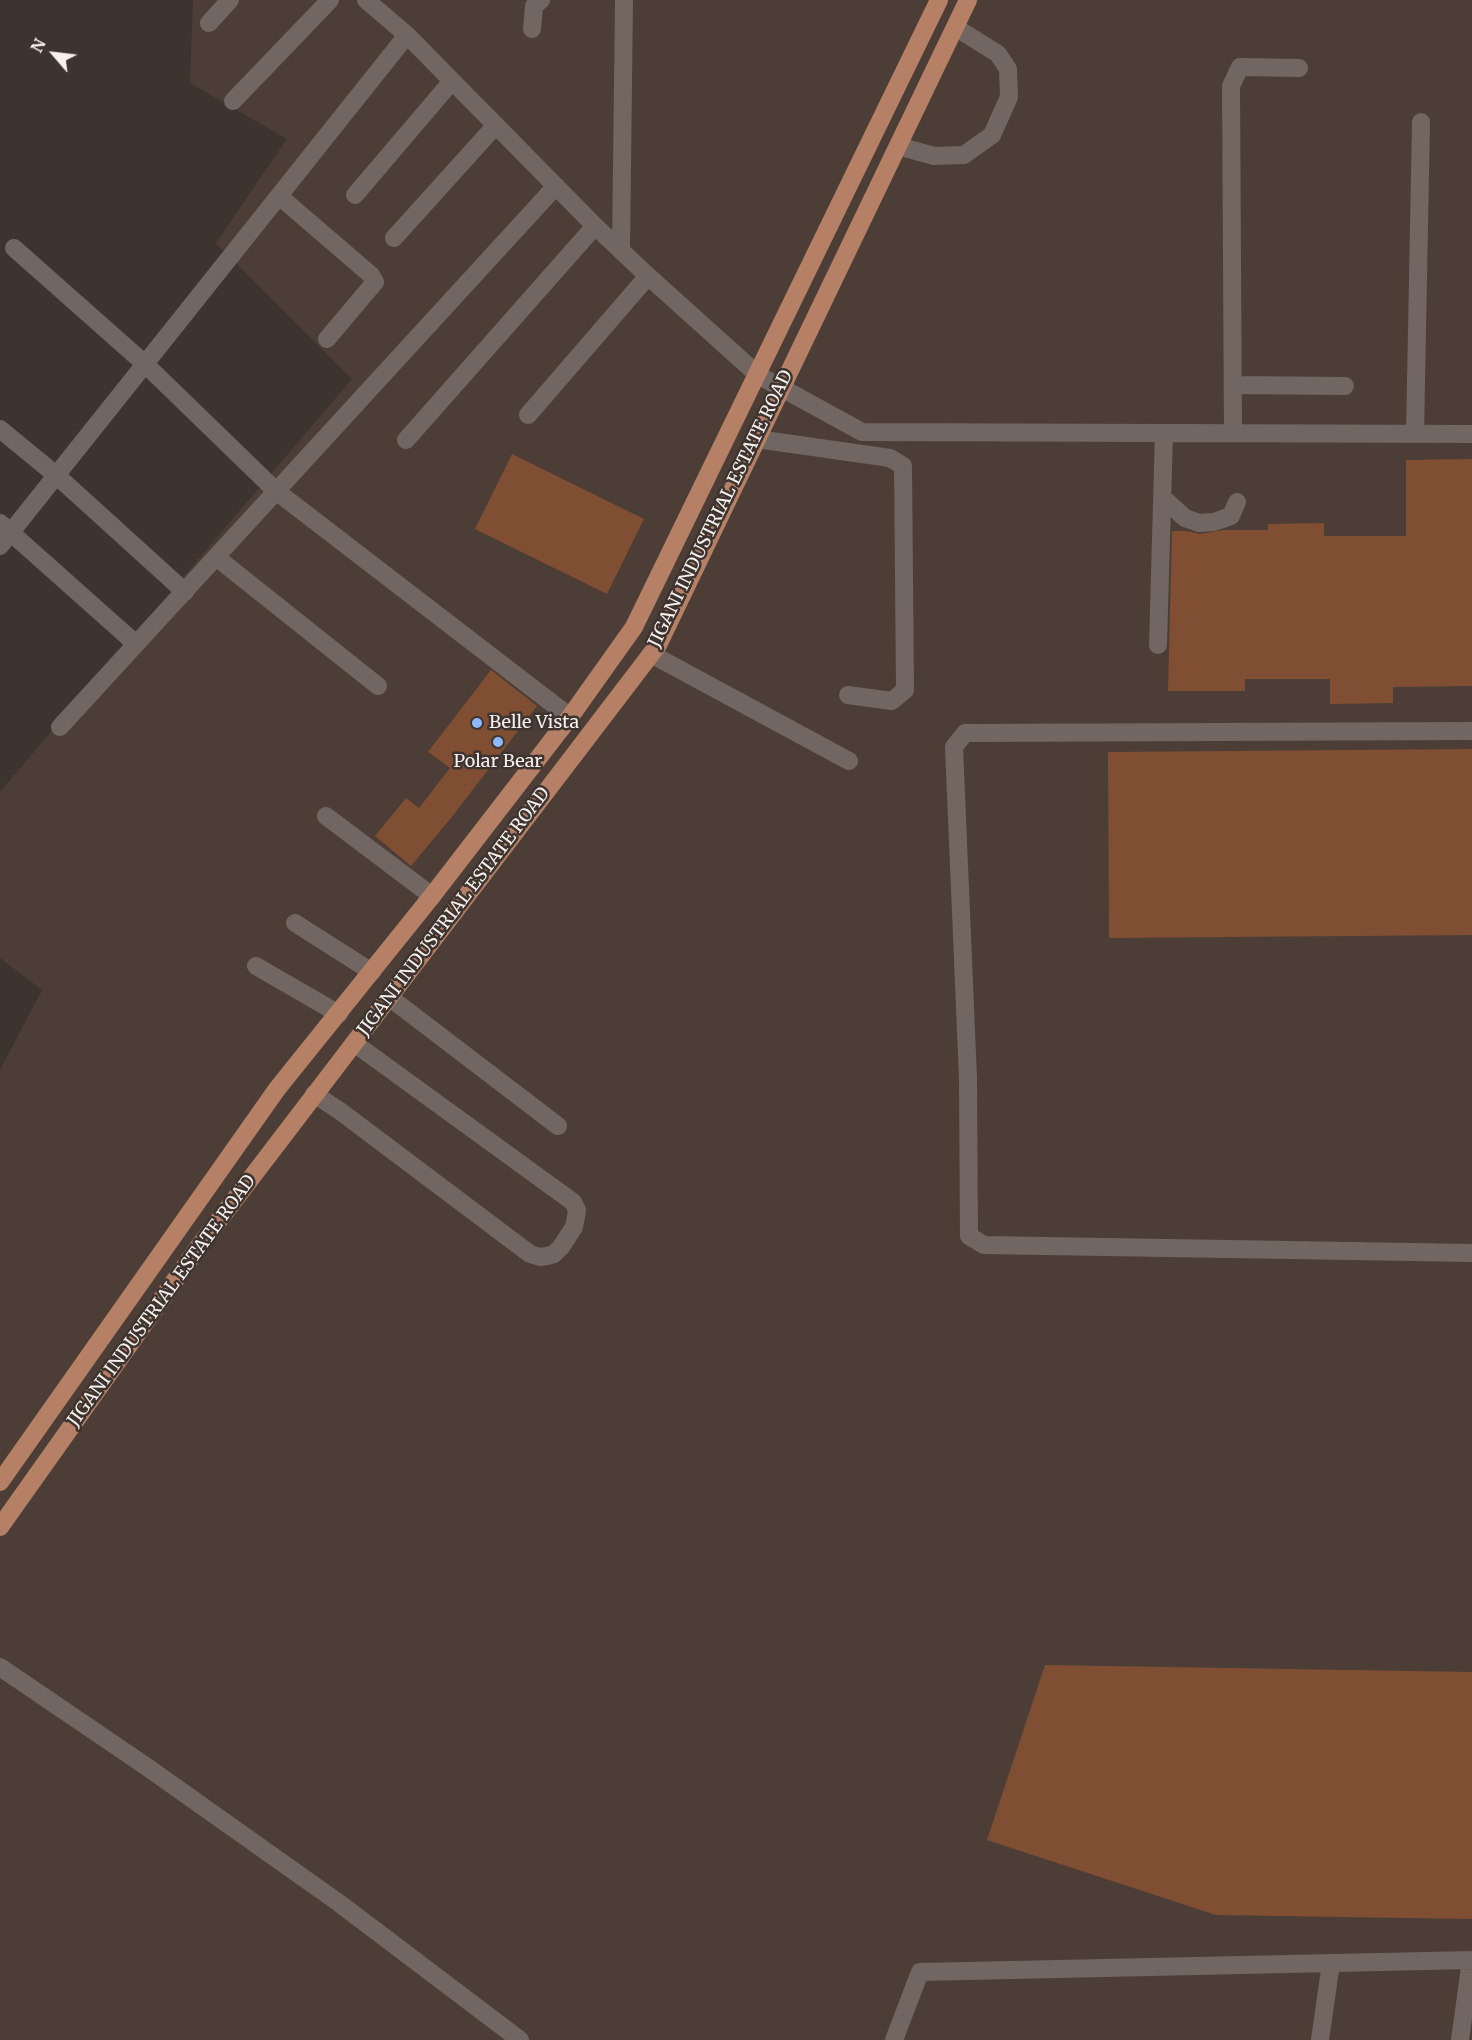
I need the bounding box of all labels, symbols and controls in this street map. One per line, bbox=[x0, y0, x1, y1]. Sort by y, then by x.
north arrow bbox=[24, 24, 84, 84]
text: N bbox=[26, 35, 50, 56]
street label: JIGANI INDUSTRIAL ESTATE ROAD bbox=[644, 367, 798, 651]
place label: Belle Vista bbox=[489, 712, 579, 734]
marker: Belle Vista bbox=[470, 716, 484, 730]
marker: Polar Bear bbox=[491, 735, 505, 749]
place label: Polar Bear bbox=[454, 751, 542, 773]
street label: JIGANI INDUSTRIAL ESTATE ROAD bbox=[353, 783, 555, 1041]
street label: JIGANI INDUSTRIAL ESTATE ROAD bbox=[63, 1171, 261, 1431]

